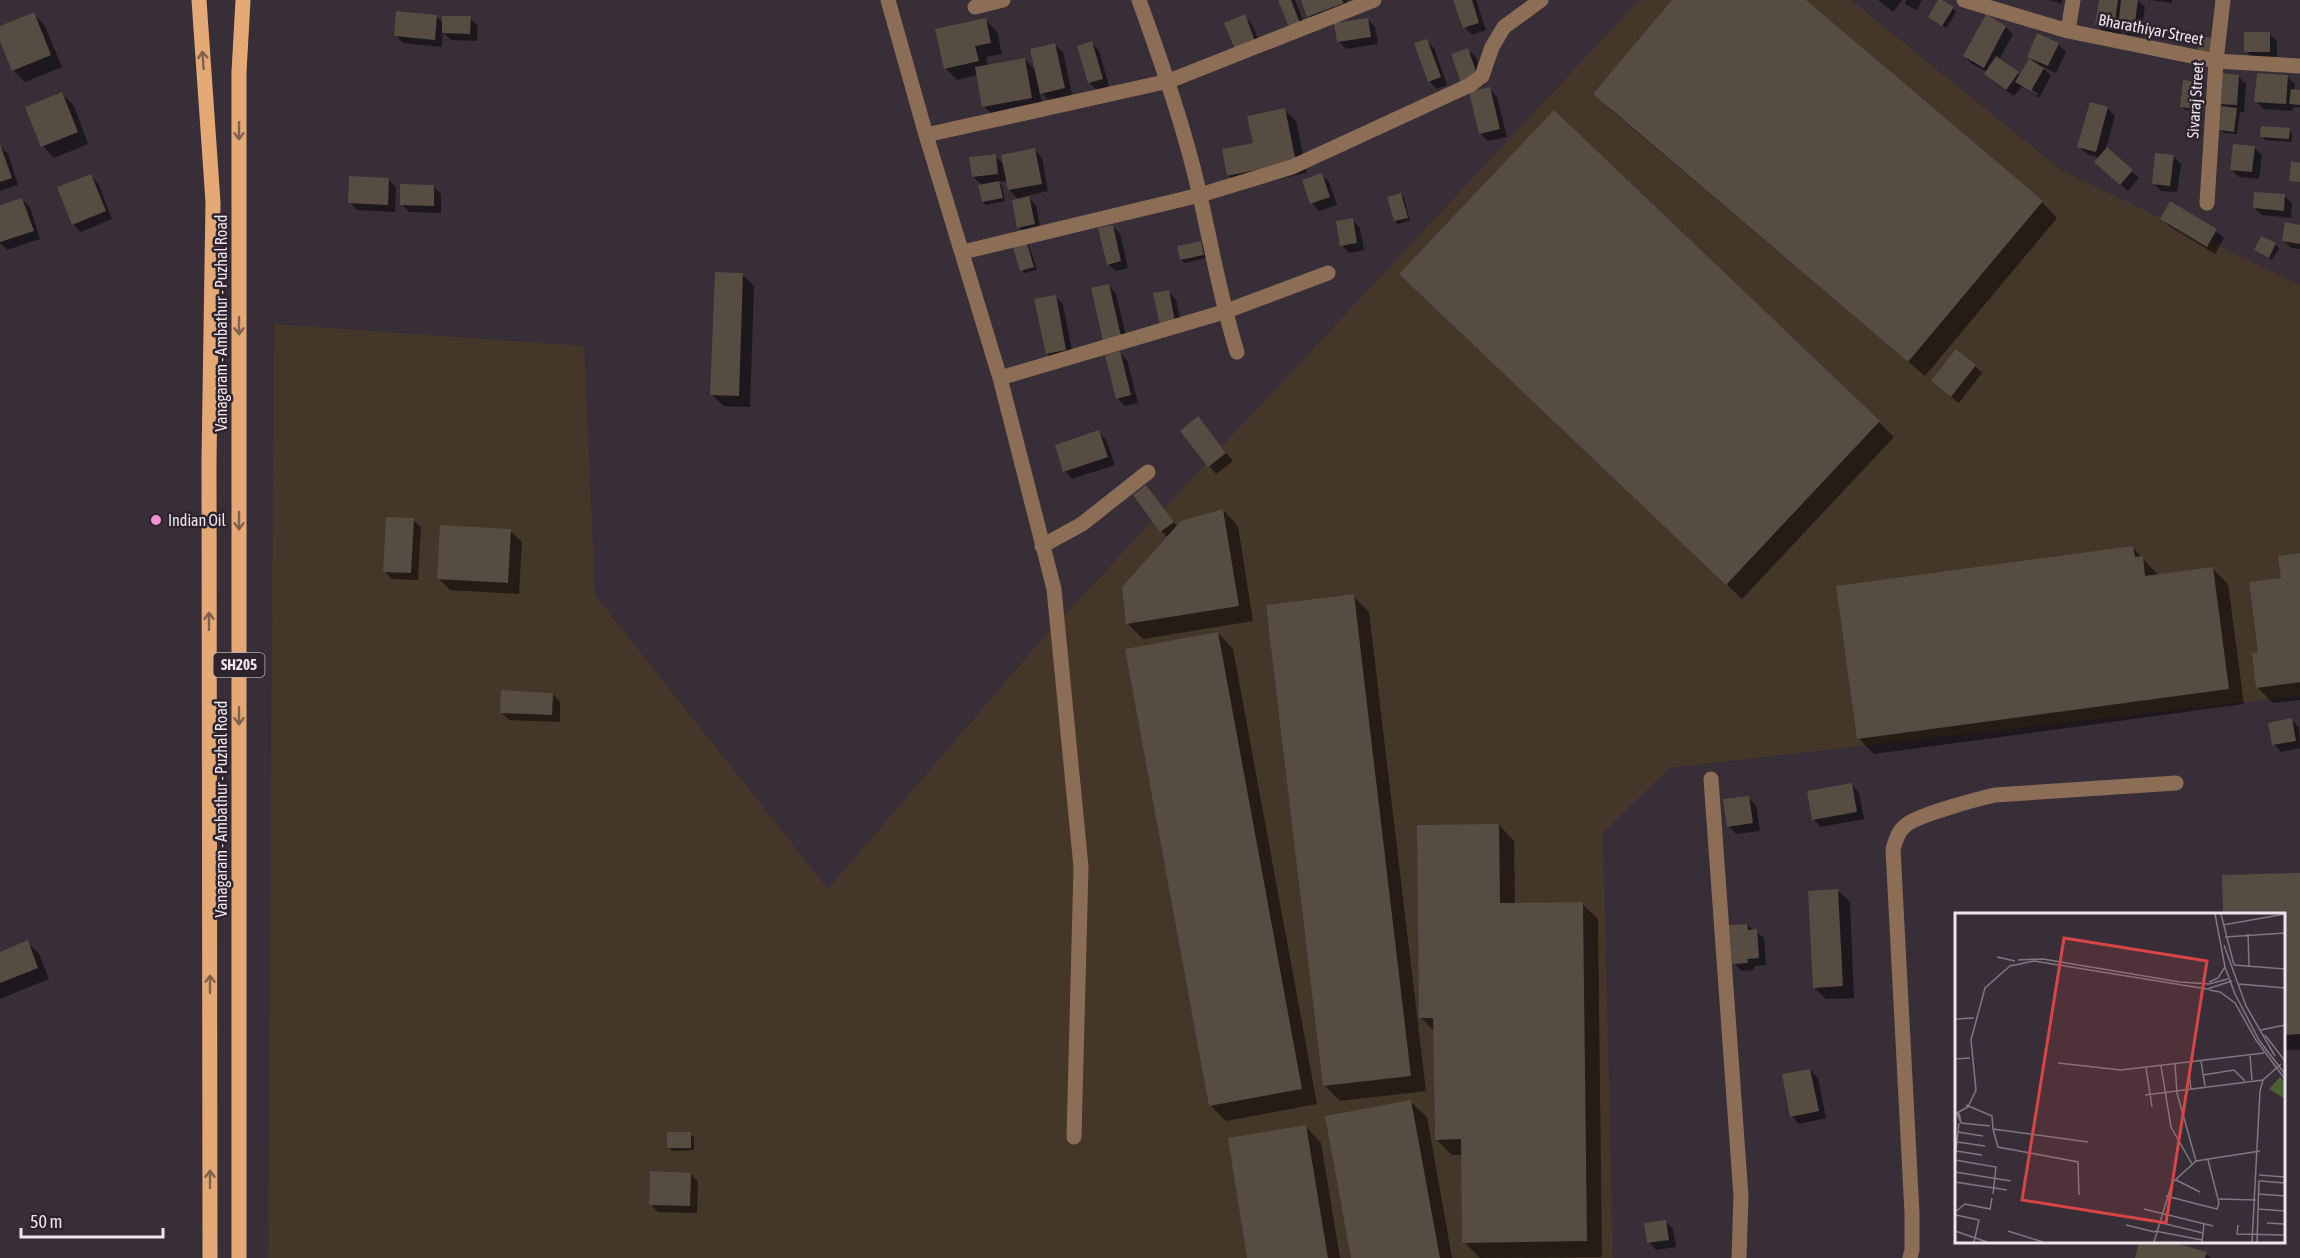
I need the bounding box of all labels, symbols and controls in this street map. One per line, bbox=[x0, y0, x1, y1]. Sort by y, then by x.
street label: Bharathiyar Street bbox=[2097, 10, 2205, 49]
one-way arrow bbox=[197, 50, 208, 70]
street label: Sivaraj Street bbox=[2183, 61, 2208, 139]
one-way arrow bbox=[233, 120, 245, 140]
street label: Vanagaram - Ambathur - Puzhal Road bbox=[212, 215, 231, 431]
one-way arrow bbox=[233, 315, 245, 335]
one-way arrow bbox=[233, 510, 245, 530]
place label: Indian Oil bbox=[168, 511, 227, 529]
marker: Indian Oil bbox=[149, 513, 163, 527]
one-way arrow bbox=[203, 611, 215, 631]
road number: SH205 bbox=[214, 653, 264, 677]
street label: Vanagaram - Ambathur - Puzhal Road bbox=[212, 701, 231, 917]
one-way arrow bbox=[233, 705, 245, 725]
inset map bbox=[1955, 913, 2285, 1243]
one-way arrow bbox=[204, 974, 216, 994]
one-way arrow bbox=[204, 1169, 216, 1189]
scale bar bbox=[21, 1201, 164, 1239]
text: 50 m bbox=[30, 1211, 62, 1232]

